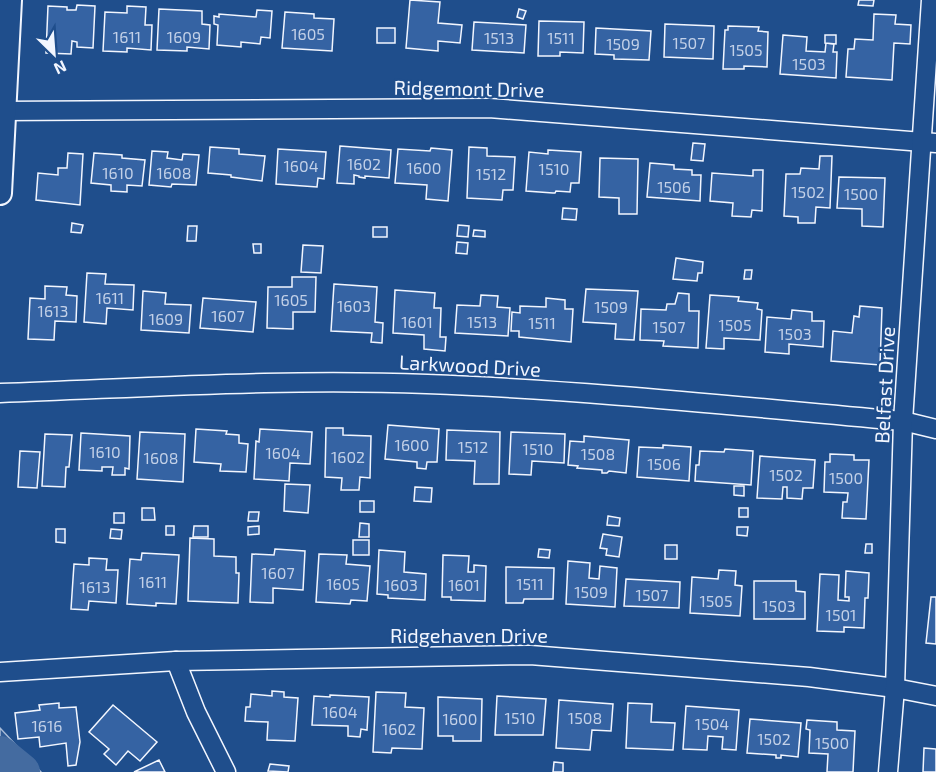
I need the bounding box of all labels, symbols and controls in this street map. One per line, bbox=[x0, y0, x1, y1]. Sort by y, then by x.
north arrow bbox=[24, 24, 84, 84]
house number: 1605 bbox=[291, 24, 325, 43]
house number: 1611 bbox=[113, 27, 141, 46]
house number: 1609 bbox=[167, 27, 201, 46]
house number: 1513 bbox=[484, 28, 514, 47]
house number: 1511 bbox=[547, 28, 575, 47]
house number: 1507 bbox=[673, 33, 705, 52]
house number: 1509 bbox=[606, 34, 640, 53]
house number: 1505 bbox=[729, 40, 763, 59]
house number: 1503 bbox=[792, 54, 826, 73]
text: N bbox=[51, 57, 70, 79]
street label: Ridgemont Drive bbox=[393, 75, 545, 101]
house number: 1602 bbox=[347, 154, 381, 173]
house number: 1604 bbox=[283, 156, 319, 175]
house number: 1600 bbox=[407, 158, 441, 177]
house number: 1510 bbox=[539, 159, 569, 178]
house number: 1610 bbox=[102, 163, 134, 182]
house number: 1608 bbox=[157, 163, 191, 182]
house number: 1512 bbox=[476, 164, 506, 183]
house number: 1506 bbox=[657, 177, 691, 196]
house number: 1502 bbox=[791, 182, 825, 201]
house number: 1500 bbox=[844, 184, 878, 203]
house number: 1611 bbox=[96, 288, 124, 307]
house number: 1605 bbox=[274, 290, 308, 309]
house number: 1603 bbox=[337, 296, 371, 315]
house number: 1509 bbox=[594, 297, 628, 316]
house number: 1613 bbox=[38, 301, 68, 320]
house number: 1607 bbox=[211, 306, 245, 325]
house number: 1609 bbox=[149, 309, 183, 328]
house number: 1601 bbox=[401, 312, 433, 331]
house number: 1513 bbox=[467, 312, 497, 331]
house number: 1511 bbox=[528, 313, 556, 332]
house number: 1505 bbox=[718, 315, 752, 334]
house number: 1507 bbox=[653, 317, 685, 336]
house number: 1503 bbox=[778, 324, 812, 343]
street label: Belfast Drive bbox=[869, 326, 899, 444]
street label: Larkwood Drive bbox=[398, 349, 542, 381]
house number: 1600 bbox=[395, 435, 429, 454]
house number: 1512 bbox=[458, 437, 488, 456]
house number: 1510 bbox=[523, 439, 553, 458]
house number: 1610 bbox=[89, 442, 121, 461]
house number: 1604 bbox=[265, 443, 301, 462]
house number: 1508 bbox=[581, 444, 615, 463]
house number: 1602 bbox=[331, 447, 365, 466]
house number: 1608 bbox=[144, 448, 178, 467]
house number: 1506 bbox=[647, 454, 681, 473]
house number: 1502 bbox=[769, 465, 803, 484]
house number: 1500 bbox=[829, 468, 863, 487]
house number: 1607 bbox=[261, 563, 295, 582]
house number: 1611 bbox=[139, 572, 167, 591]
house number: 1605 bbox=[326, 574, 360, 593]
house number: 1511 bbox=[516, 574, 544, 593]
house number: 1603 bbox=[384, 575, 418, 594]
house number: 1601 bbox=[448, 575, 480, 594]
house number: 1613 bbox=[80, 577, 110, 596]
house number: 1509 bbox=[574, 582, 608, 601]
house number: 1507 bbox=[636, 585, 668, 604]
house number: 1505 bbox=[699, 591, 733, 610]
house number: 1503 bbox=[762, 596, 796, 615]
house number: 1501 bbox=[826, 605, 856, 624]
street label: Ridgehaven Drive bbox=[390, 623, 548, 647]
house number: 1604 bbox=[322, 702, 358, 721]
house number: 1510 bbox=[505, 708, 535, 727]
house number: 1508 bbox=[568, 708, 602, 727]
house number: 1600 bbox=[443, 709, 477, 728]
house number: 1504 bbox=[695, 714, 729, 733]
house number: 1616 bbox=[31, 716, 63, 735]
house number: 1602 bbox=[382, 719, 416, 738]
house number: 1502 bbox=[757, 729, 791, 748]
house number: 1500 bbox=[815, 733, 849, 752]

